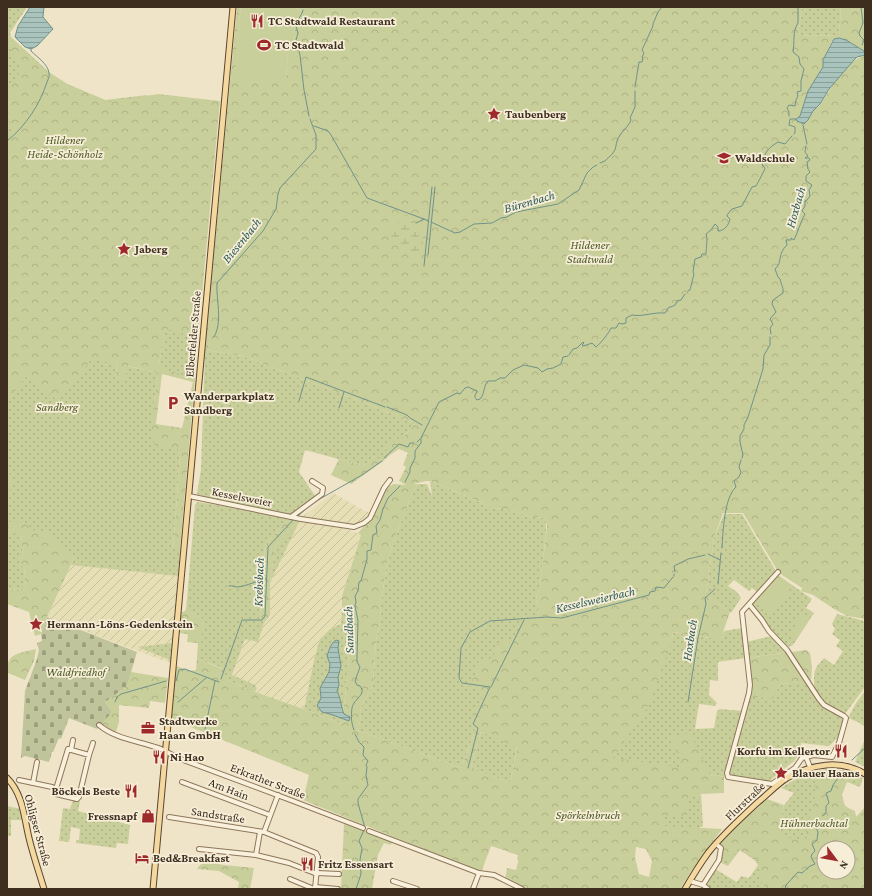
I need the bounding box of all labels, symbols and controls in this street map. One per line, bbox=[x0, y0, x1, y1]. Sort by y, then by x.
restaurant icon: TC Stadtwald Restaurant bbox=[249, 13, 265, 29]
place label: TC Stadtwald Restaurant bbox=[268, 14, 396, 28]
sports icon: TC Stadtwald bbox=[256, 37, 272, 53]
place label: TC Stadtwald bbox=[275, 38, 344, 52]
place icon: Taubenberg bbox=[486, 106, 502, 122]
place label: Taubenberg bbox=[505, 107, 566, 121]
park label: Hildener Heide-Schönholz bbox=[27, 133, 103, 161]
school or university icon: Waldschule bbox=[716, 150, 732, 166]
place label: Waldschule bbox=[734, 151, 795, 165]
water label: Hoxbach bbox=[782, 185, 809, 229]
water label: Bürenbach bbox=[502, 187, 556, 216]
water label: Biesenbach bbox=[219, 215, 264, 266]
park label: Hildener Stadtwald bbox=[567, 238, 613, 266]
place icon: Jaberg bbox=[116, 241, 132, 257]
place label: Jaberg bbox=[133, 242, 168, 256]
street label: Elberfelder Straße bbox=[182, 290, 204, 378]
place label: Wanderparkplatz Sandberg bbox=[183, 389, 274, 417]
parking icon: Wanderparkplatz Sandberg bbox=[165, 395, 181, 411]
park label: Sandberg bbox=[36, 400, 79, 414]
street label: Kesselsweier bbox=[211, 484, 274, 510]
water label: Krebsbach bbox=[250, 557, 267, 607]
water label: Kesselsweierbach bbox=[554, 583, 636, 616]
water label: Sandbach bbox=[340, 606, 357, 654]
place icon: Hermann-Löns-Gedenkstein bbox=[28, 616, 44, 632]
place label: Hermann-Löns-Gedenkstein bbox=[47, 617, 193, 631]
water label: Hoxbach bbox=[679, 618, 700, 662]
park label: Waldfriedhof bbox=[46, 665, 108, 679]
place label: Stadtwerke Haan GmbH bbox=[159, 714, 221, 742]
office icon: Stadtwerke Haan GmbH bbox=[140, 720, 156, 736]
restaurant icon: Korfu im Kellertor bbox=[833, 743, 849, 759]
place label: Korfu im Kellertor bbox=[737, 744, 830, 758]
restaurant icon: Ni Hao bbox=[151, 749, 167, 765]
place label: Ni Hao bbox=[170, 750, 204, 764]
street label: Erkrather Straße bbox=[228, 760, 308, 802]
place icon: Blauer Haans bbox=[773, 765, 789, 781]
place label: Blauer Haans bbox=[792, 766, 860, 780]
street label: Am Hain bbox=[207, 775, 252, 803]
street label: Flurstraße bbox=[722, 779, 768, 823]
restaurant icon: Böckels Beste bbox=[123, 783, 139, 799]
place label: Böckels Beste bbox=[51, 784, 120, 798]
street label: Ohligser Straße bbox=[22, 792, 54, 868]
street label: Sandstraße bbox=[190, 804, 246, 826]
shop icon: Fressnapf bbox=[140, 808, 156, 824]
park label: Spörkelnbruch bbox=[556, 808, 621, 822]
place label: Fressnapf bbox=[88, 809, 138, 823]
park label: Hühnerbachtal bbox=[780, 816, 849, 830]
north arrow bbox=[816, 840, 856, 880]
hotel icon: Bed&Breakfast bbox=[134, 850, 150, 866]
place label: Bed&Breakfast bbox=[153, 851, 230, 865]
restaurant icon: Fritz Essensart bbox=[299, 856, 315, 872]
place label: Fritz Essensart bbox=[318, 857, 394, 871]
text: N bbox=[837, 859, 852, 872]

